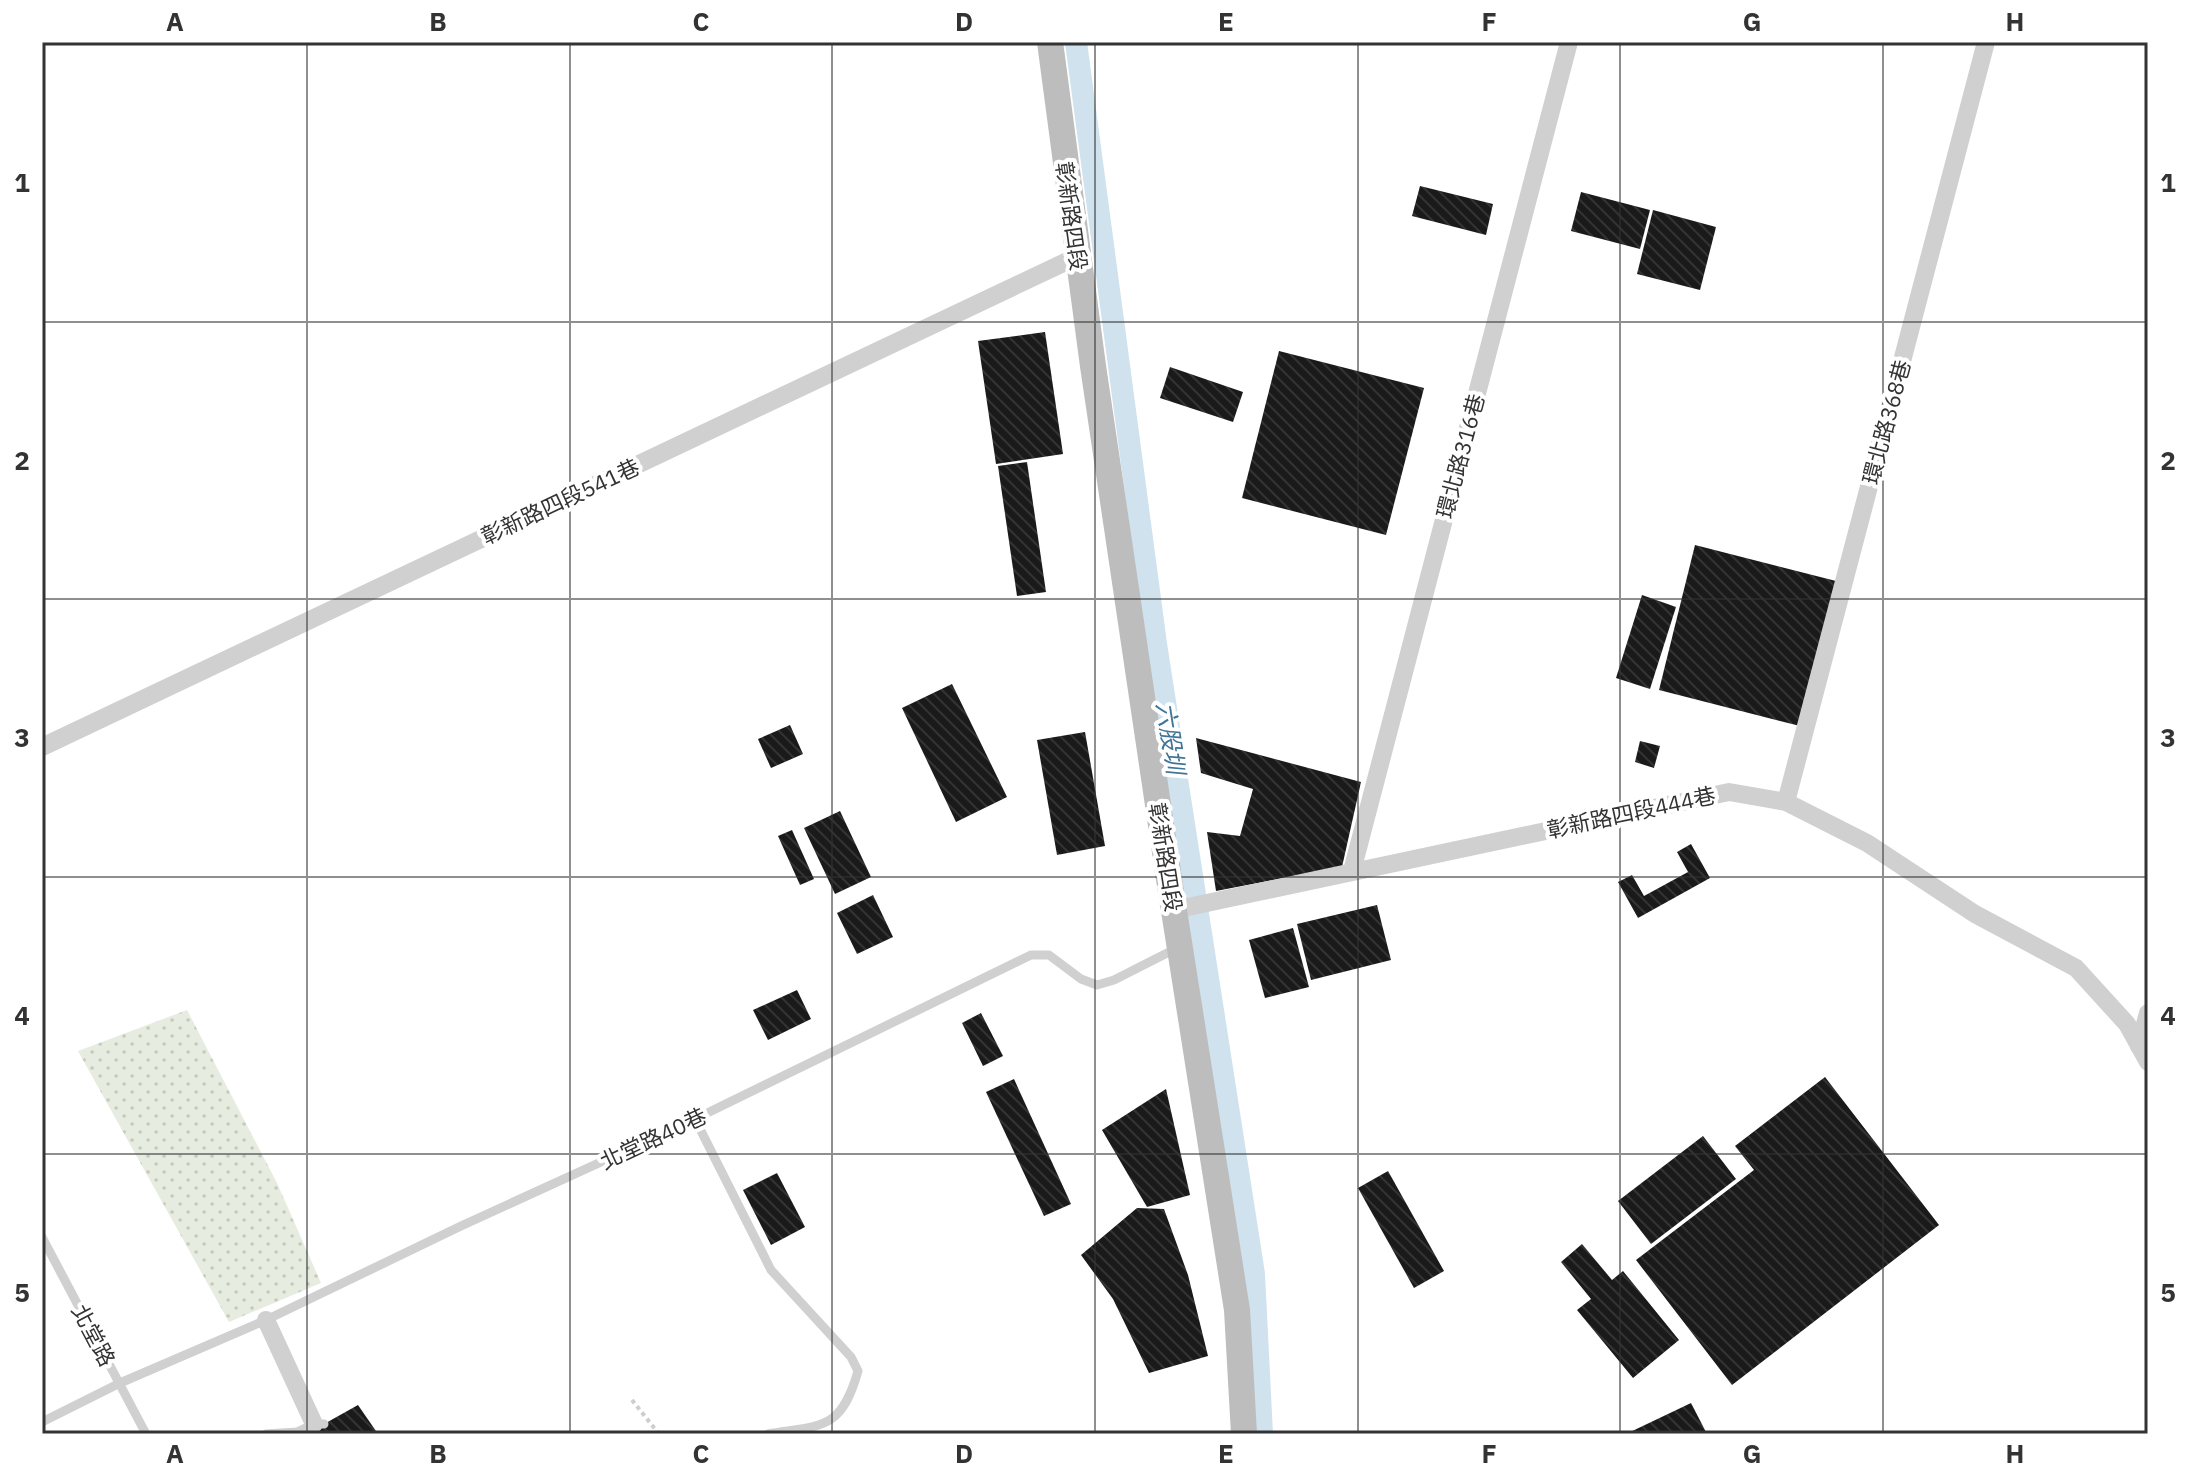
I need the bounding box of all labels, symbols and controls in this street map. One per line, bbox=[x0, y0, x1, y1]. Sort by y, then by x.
text: A bbox=[166, 4, 184, 38]
text: B bbox=[429, 4, 447, 38]
text: C bbox=[693, 4, 710, 38]
text: D bbox=[955, 4, 973, 38]
text: E bbox=[1218, 4, 1234, 38]
text: F bbox=[1481, 4, 1497, 38]
text: G bbox=[1743, 4, 1761, 38]
text: H bbox=[2006, 4, 2024, 38]
street label: 彰新路四段 bbox=[1050, 160, 1094, 272]
text: 1 bbox=[14, 165, 30, 199]
text: 1 bbox=[2160, 165, 2176, 199]
street label: 環北路368巷 bbox=[1855, 357, 1917, 487]
street label: 環北路316巷 bbox=[1429, 391, 1491, 521]
text: 2 bbox=[14, 443, 30, 477]
text: 2 bbox=[2160, 443, 2176, 477]
street label: 彰新路四段541巷 bbox=[476, 452, 644, 550]
water label: 六股圳 bbox=[1150, 700, 1193, 779]
text: 3 bbox=[14, 720, 30, 754]
text: 3 bbox=[2160, 720, 2176, 754]
street label: 彰新路四段444巷 bbox=[1544, 780, 1718, 844]
street label: 彰新路四段 bbox=[1143, 800, 1189, 914]
text: 4 bbox=[14, 998, 30, 1032]
text: 4 bbox=[2160, 998, 2176, 1032]
street label: 北堂路40巷 bbox=[595, 1101, 711, 1175]
text: 5 bbox=[14, 1275, 30, 1309]
text: 5 bbox=[2160, 1275, 2176, 1309]
street label: 北堂路 bbox=[66, 1299, 122, 1371]
text: A bbox=[166, 1436, 184, 1470]
text: B bbox=[429, 1436, 447, 1470]
text: C bbox=[693, 1436, 710, 1470]
text: D bbox=[955, 1436, 973, 1470]
text: E bbox=[1218, 1436, 1234, 1470]
text: F bbox=[1481, 1436, 1497, 1470]
text: G bbox=[1743, 1436, 1761, 1470]
text: H bbox=[2006, 1436, 2024, 1470]

